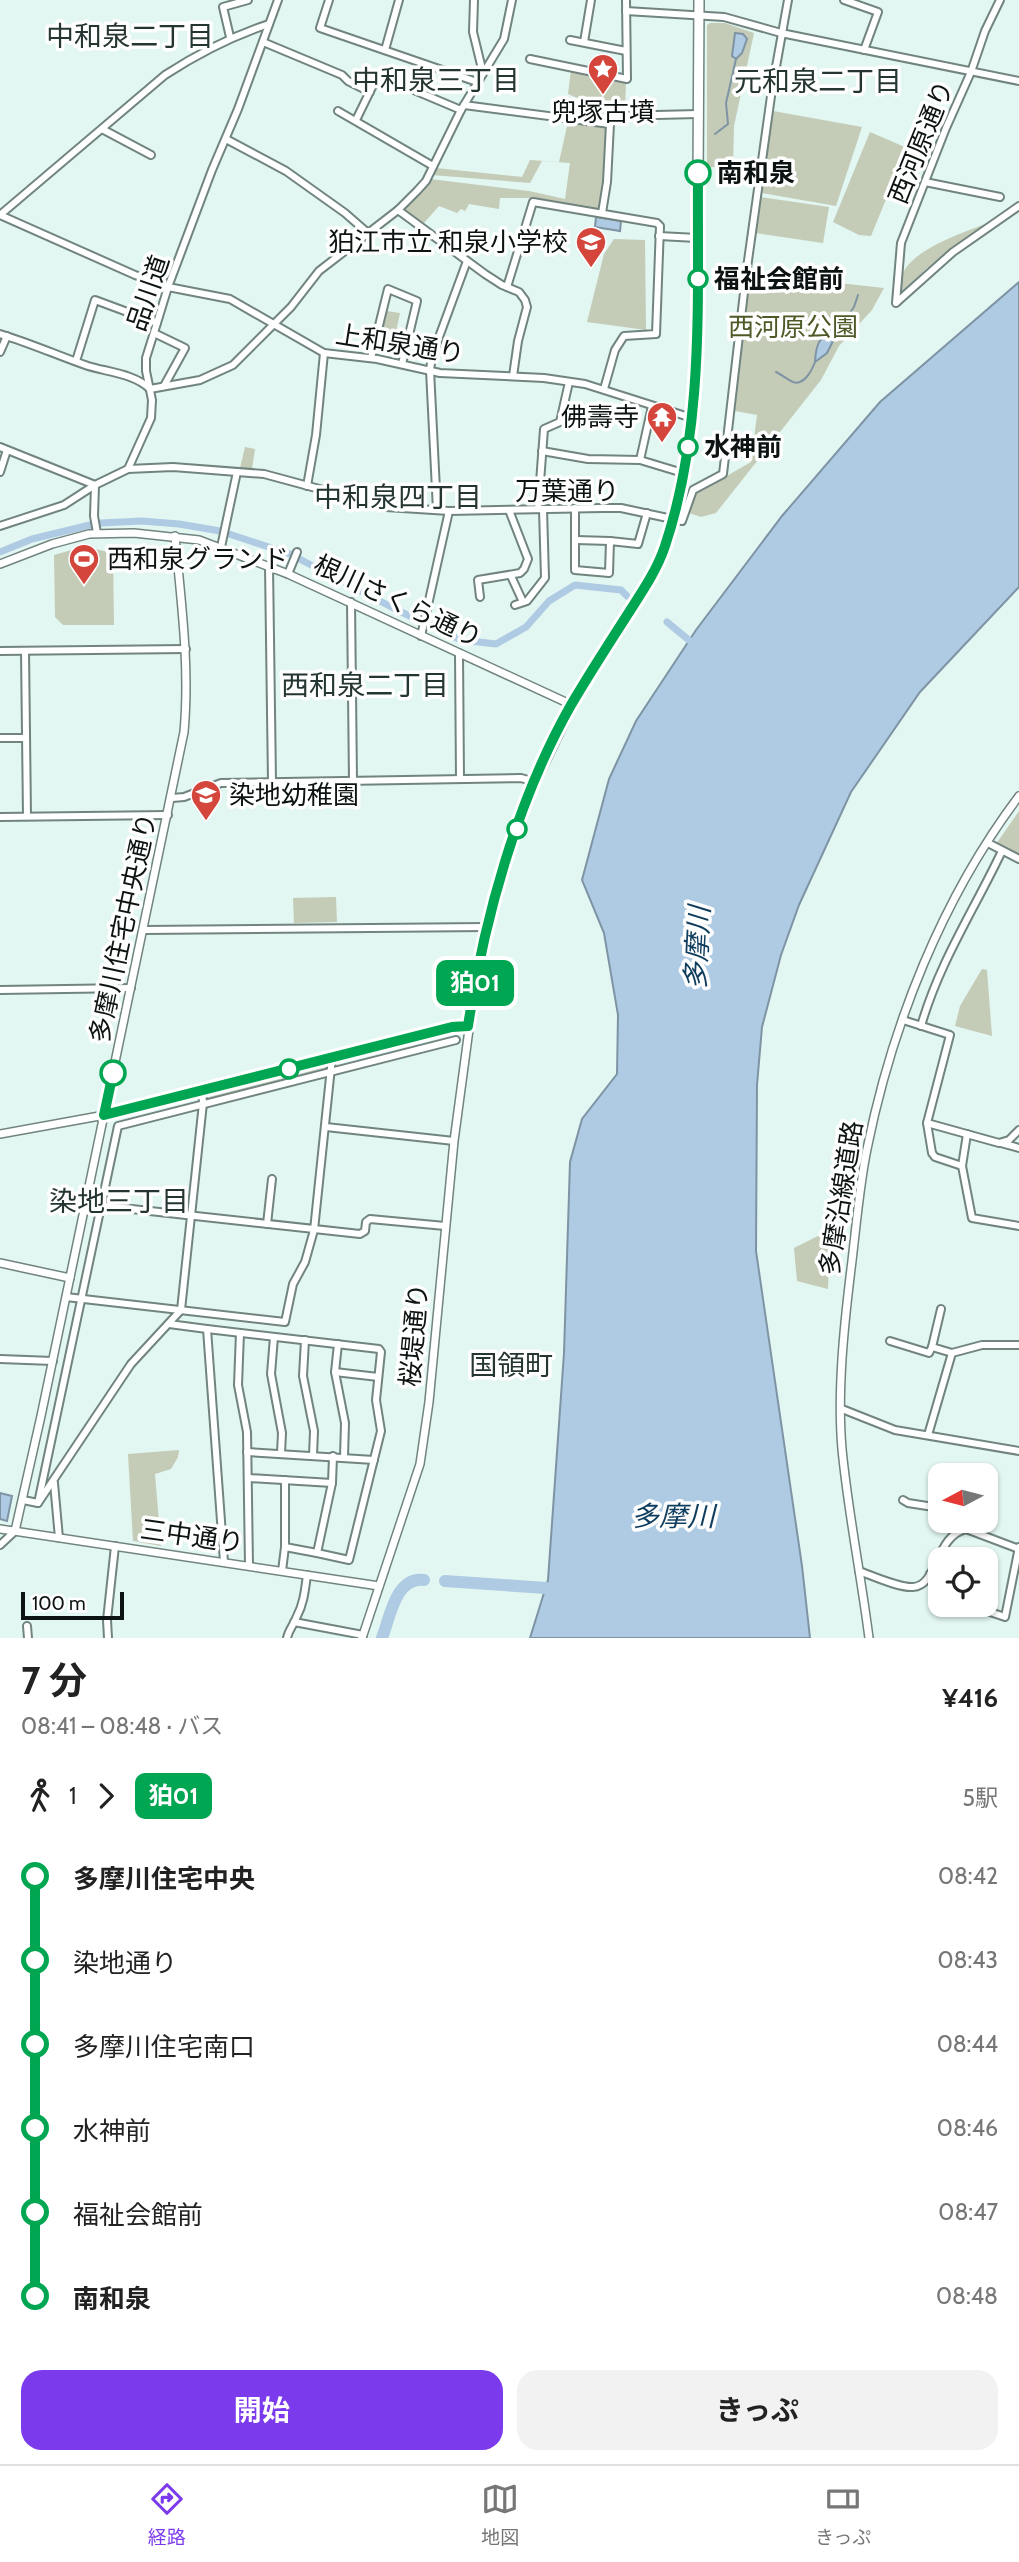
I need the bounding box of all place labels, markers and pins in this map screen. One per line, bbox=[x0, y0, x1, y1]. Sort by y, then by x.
place icon: 兜塚古墳 bbox=[586, 52, 620, 96]
place label: 兜塚古墳 bbox=[551, 96, 655, 128]
place label: 南和泉 bbox=[717, 157, 795, 189]
marker: 南和泉 bbox=[685, 160, 711, 186]
school or university icon: 狛江市立 和泉小学校 bbox=[574, 225, 608, 269]
place label: 狛江市立 和泉小学校 bbox=[328, 226, 568, 258]
place label: 福祉会館前 bbox=[714, 263, 844, 295]
marker: 福祉会館前 bbox=[688, 269, 708, 289]
temple icon: 佛壽寺 bbox=[645, 400, 679, 444]
place label: 佛壽寺 bbox=[561, 401, 639, 433]
place label: 水神前 bbox=[704, 431, 782, 463]
marker: 水神前 bbox=[678, 437, 698, 457]
sports icon: 西和泉グランド bbox=[67, 542, 101, 586]
place label: 西和泉グランド bbox=[107, 543, 289, 575]
school or university icon: 染地幼稚園 bbox=[189, 778, 223, 822]
place label: 染地幼稚園 bbox=[229, 779, 359, 811]
unlabelled marker bbox=[507, 819, 527, 839]
unlabelled marker bbox=[279, 1059, 299, 1079]
unlabelled marker bbox=[100, 1060, 126, 1086]

